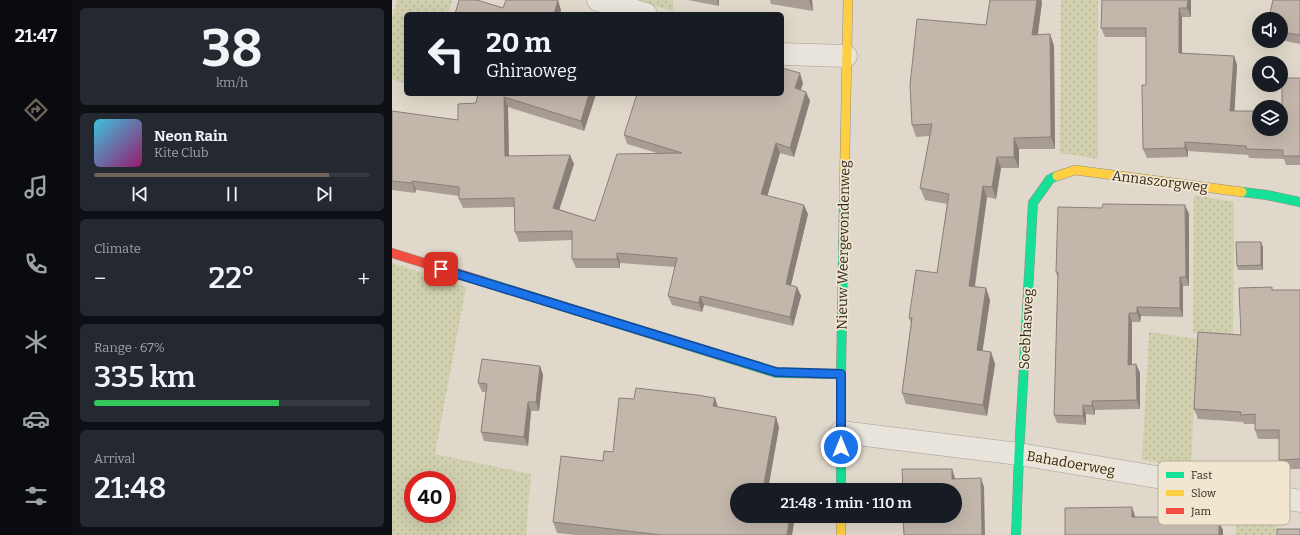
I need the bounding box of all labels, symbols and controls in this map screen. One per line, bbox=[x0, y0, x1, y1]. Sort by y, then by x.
map controls bbox=[1252, 12, 1288, 136]
button: sound bbox=[1252, 12, 1288, 48]
text: 38 bbox=[201, 17, 263, 80]
text: 21:47 bbox=[15, 25, 57, 47]
text: 20 m bbox=[486, 26, 551, 59]
icon: left bbox=[420, 28, 472, 80]
button: search bbox=[1252, 56, 1288, 92]
text: Ghiraoweg bbox=[486, 60, 577, 82]
text: km/h bbox=[216, 75, 248, 90]
icon: directions bbox=[22, 96, 50, 124]
button: layers bbox=[1252, 100, 1288, 136]
text: Neon Rain bbox=[154, 127, 227, 145]
text: Kite Club bbox=[154, 145, 208, 160]
street label: Nieuw Weergevondenweg bbox=[834, 160, 853, 330]
street label: Annaszorgweg bbox=[1111, 167, 1209, 196]
icon: music bbox=[22, 173, 50, 201]
icon: previous bbox=[129, 183, 151, 205]
icon: pause bbox=[221, 183, 243, 205]
icon: next bbox=[313, 183, 335, 205]
text: Climate bbox=[94, 241, 141, 256]
icon: phone bbox=[22, 250, 50, 278]
pin bbox=[424, 252, 458, 286]
icon: arrive bbox=[430, 258, 452, 280]
text: 22° bbox=[208, 260, 255, 296]
text: − bbox=[94, 265, 106, 292]
text: + bbox=[357, 265, 370, 292]
street label: Soebhasweg bbox=[1016, 288, 1037, 370]
icon: climate bbox=[22, 328, 50, 356]
text: Range · 67% bbox=[94, 340, 165, 355]
text: 335 km bbox=[94, 359, 196, 395]
icon: car bbox=[22, 405, 50, 433]
position arrow bbox=[820, 426, 862, 468]
street label: Bahadoerweg bbox=[1025, 447, 1117, 480]
text: Arrival bbox=[94, 451, 135, 466]
legend bbox=[1158, 461, 1290, 525]
text: Fast bbox=[1191, 469, 1212, 482]
text: 21:48 bbox=[94, 470, 166, 506]
speed limit sign: 40 bbox=[404, 471, 456, 523]
icon: filters bbox=[22, 482, 50, 510]
text: Slow bbox=[1191, 487, 1216, 500]
text: 21:48 · 1 min · 110 m bbox=[780, 494, 912, 512]
text: Jam bbox=[1190, 505, 1211, 518]

